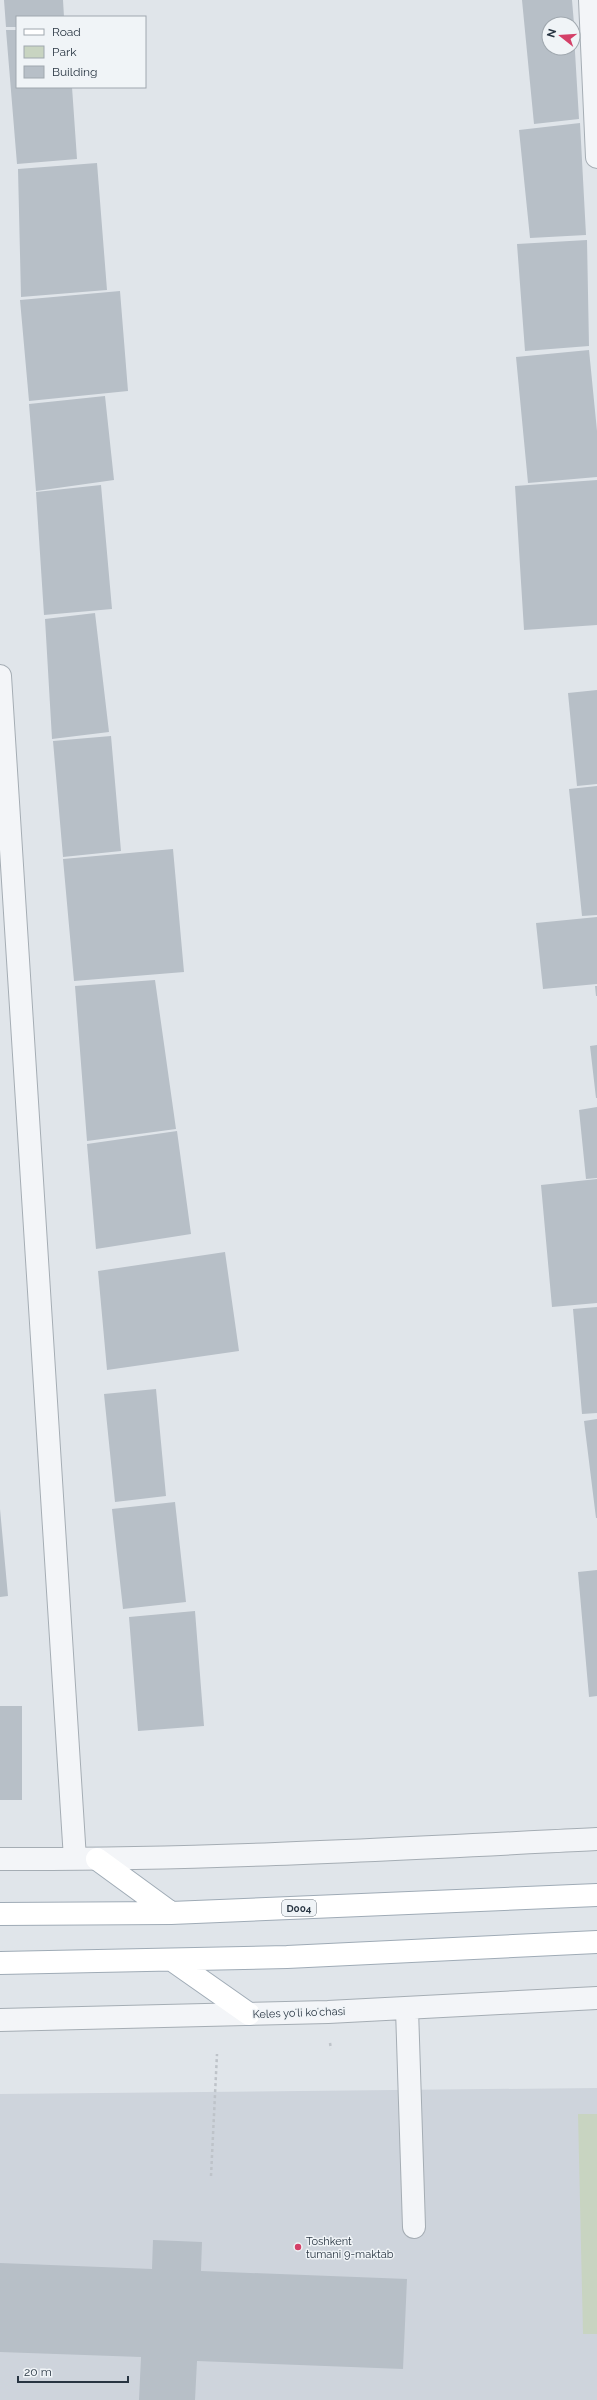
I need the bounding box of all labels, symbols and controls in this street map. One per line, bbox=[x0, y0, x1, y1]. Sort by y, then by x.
legend bbox=[16, 16, 146, 88]
north arrow bbox=[541, 16, 581, 56]
text: Road bbox=[52, 25, 81, 39]
text: N bbox=[544, 27, 559, 39]
text: Park bbox=[52, 45, 77, 59]
text: Building bbox=[52, 65, 98, 79]
road number: D004 bbox=[282, 1900, 316, 1916]
street label: Keles yoʻli koʻchasi bbox=[253, 2005, 345, 2021]
place label: Toshkent tumani 9-maktab bbox=[306, 2235, 394, 2261]
marker: Toshkent tumani 9-maktab bbox=[293, 2242, 303, 2252]
scale bar bbox=[18, 2358, 128, 2384]
text: 20 m bbox=[24, 2365, 52, 2379]

